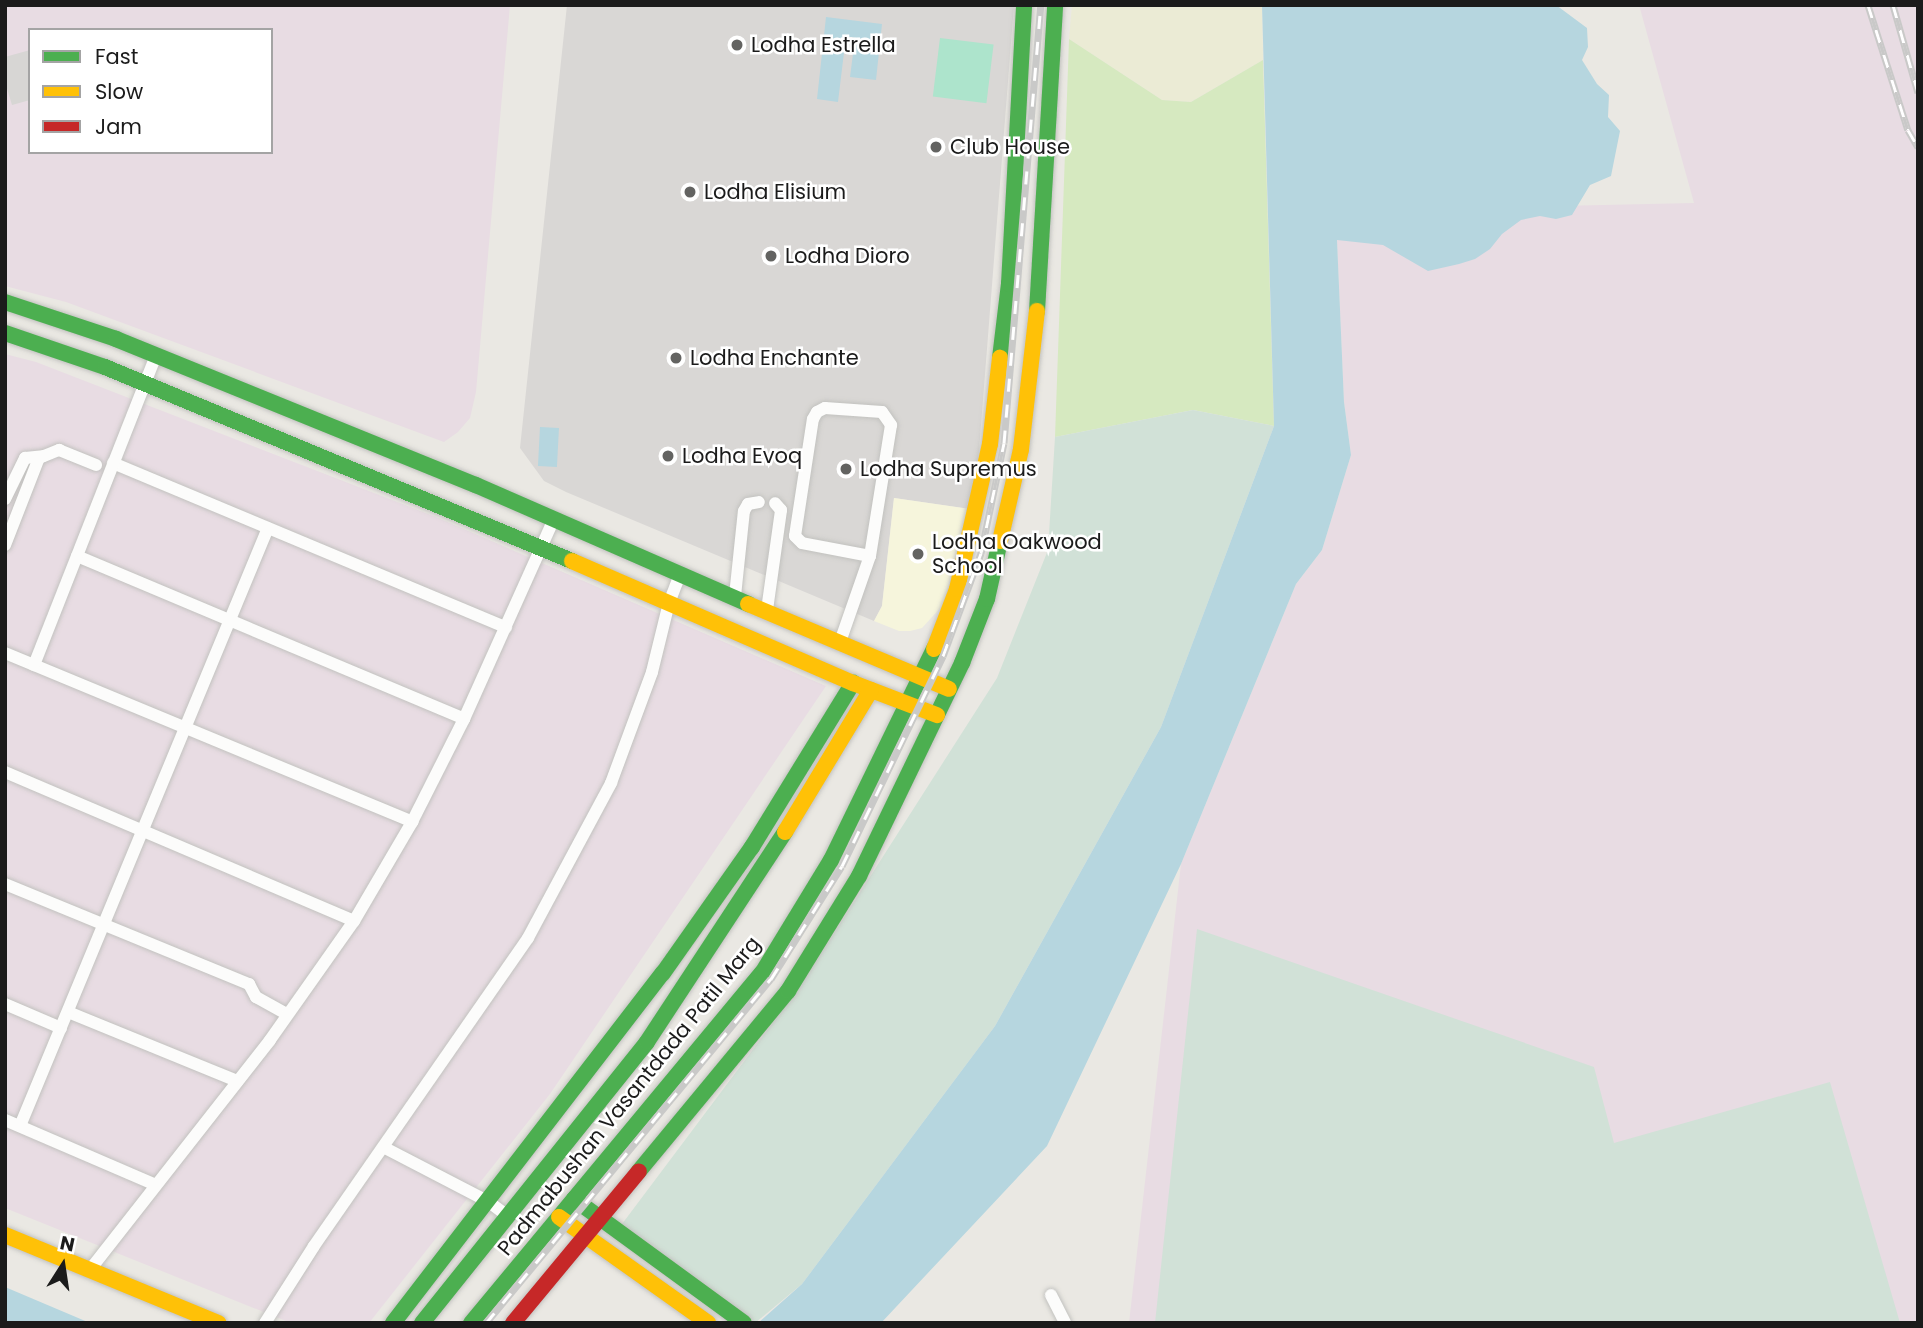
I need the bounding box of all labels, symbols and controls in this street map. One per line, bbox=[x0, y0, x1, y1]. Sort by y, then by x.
legend bbox=[28, 28, 273, 154]
place label: Lodha Estrella bbox=[751, 32, 896, 58]
marker: Lodha Estrella bbox=[729, 37, 745, 53]
text: Fast bbox=[95, 42, 138, 71]
text: Slow bbox=[95, 77, 143, 106]
text: Jam bbox=[95, 112, 142, 141]
place label: Club House bbox=[950, 134, 1070, 160]
marker: Club House bbox=[928, 139, 944, 155]
place label: Lodha Elisium bbox=[704, 179, 846, 205]
marker: Lodha Elisium bbox=[682, 184, 698, 200]
place label: Lodha Dioro bbox=[785, 243, 910, 269]
marker: Lodha Dioro bbox=[763, 248, 779, 264]
place label: Lodha Enchante bbox=[690, 345, 859, 371]
marker: Lodha Enchante bbox=[668, 350, 684, 366]
place label: Lodha Evoq bbox=[682, 443, 802, 469]
marker: Lodha Evoq bbox=[660, 448, 676, 464]
place label: Lodha Supremus bbox=[860, 456, 1037, 482]
marker: Lodha Supremus bbox=[838, 461, 854, 477]
place label: Lodha Oakwood School bbox=[932, 529, 1102, 579]
marker: Lodha Oakwood School bbox=[910, 546, 926, 562]
street label: Padmabushan Vasantdada Patil Marg bbox=[492, 932, 766, 1260]
text: N bbox=[58, 1229, 77, 1259]
north arrow bbox=[28, 1230, 98, 1300]

